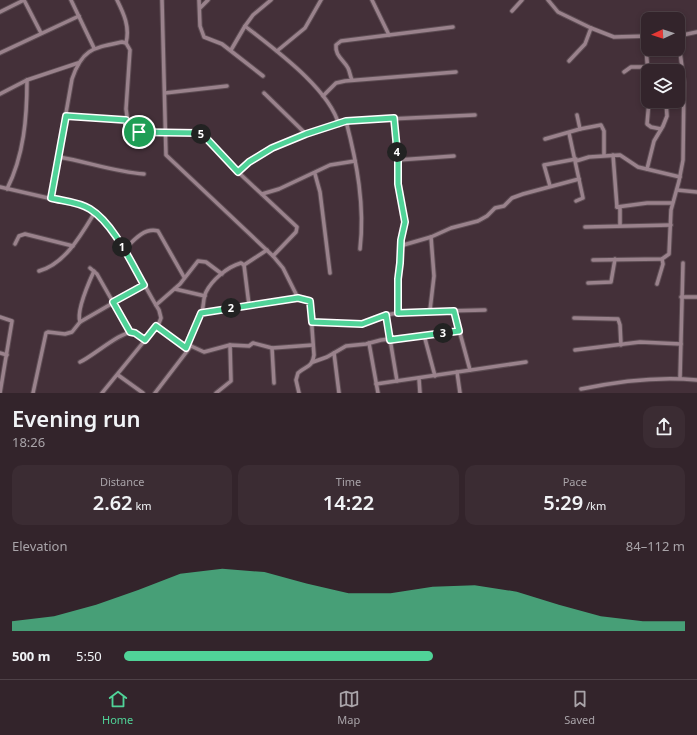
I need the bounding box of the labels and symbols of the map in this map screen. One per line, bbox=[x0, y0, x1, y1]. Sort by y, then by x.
north arrow bbox=[641, 12, 685, 56]
pin bbox=[122, 115, 156, 149]
pin: 5 bbox=[191, 124, 211, 144]
pin: 4 bbox=[387, 142, 407, 162]
pin: 1 bbox=[112, 237, 132, 257]
pin: 2 bbox=[221, 298, 241, 318]
pin: 3 bbox=[433, 323, 453, 343]

